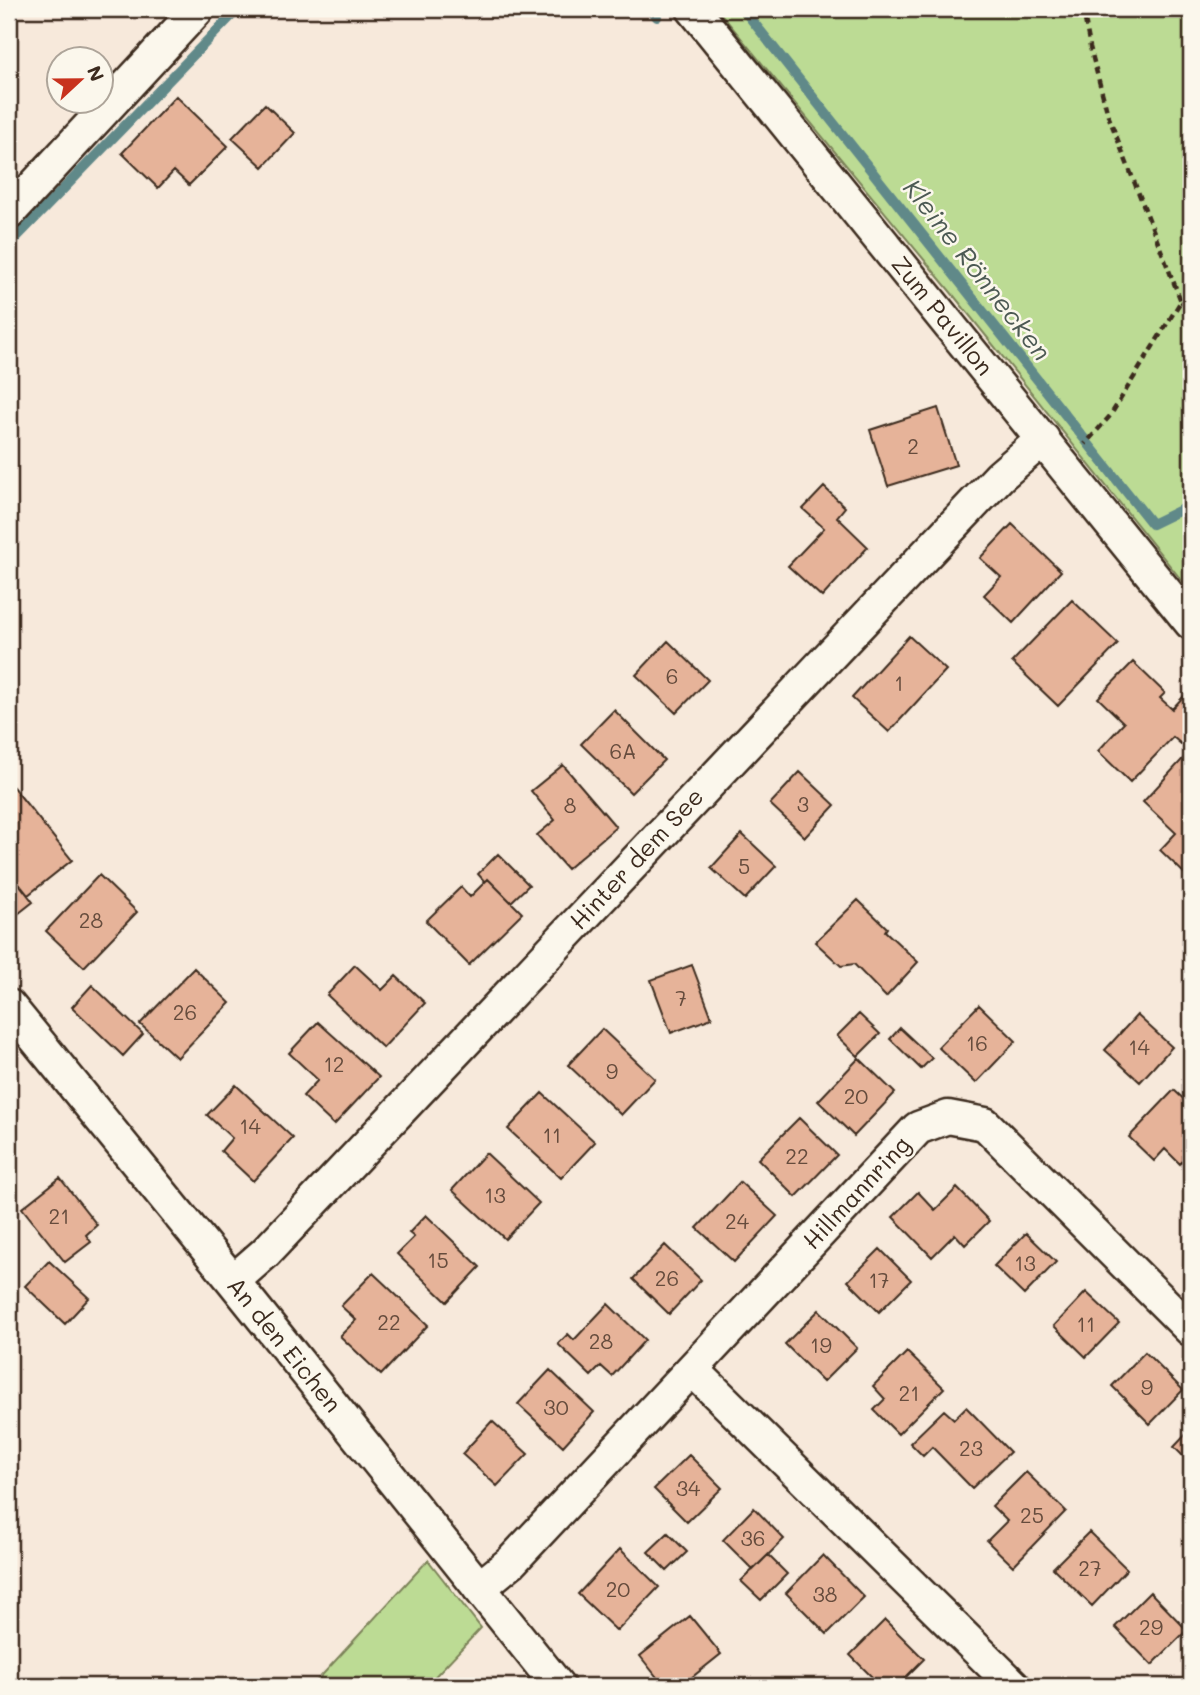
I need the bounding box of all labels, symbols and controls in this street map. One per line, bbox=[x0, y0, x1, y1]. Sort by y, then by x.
north arrow bbox=[46, 46, 116, 116]
text: N bbox=[82, 62, 111, 85]
water label: Kleine Rönnecken bbox=[896, 172, 1059, 367]
street label: Zum Pavillon bbox=[885, 249, 1001, 381]
house number: 2 bbox=[907, 432, 919, 459]
house number: 6 bbox=[666, 662, 678, 689]
house number: 1 bbox=[894, 669, 904, 696]
house number: 6A bbox=[609, 737, 637, 764]
street label: Hinter dem See bbox=[562, 780, 710, 935]
house number: 3 bbox=[797, 790, 809, 817]
house number: 8 bbox=[564, 791, 576, 818]
house number: 5 bbox=[738, 852, 750, 879]
house number: 28 bbox=[79, 906, 103, 933]
house number: 7 bbox=[675, 984, 687, 1011]
house number: 26 bbox=[173, 998, 197, 1025]
house number: 16 bbox=[966, 1029, 988, 1056]
house number: 14 bbox=[1128, 1033, 1151, 1060]
house number: 12 bbox=[323, 1050, 345, 1077]
house number: 9 bbox=[606, 1057, 618, 1084]
house number: 20 bbox=[844, 1082, 868, 1109]
house number: 14 bbox=[239, 1112, 262, 1139]
house number: 11 bbox=[543, 1121, 561, 1148]
street label: Hillmannring bbox=[796, 1129, 916, 1255]
house number: 22 bbox=[785, 1142, 809, 1169]
house number: 13 bbox=[484, 1181, 506, 1208]
house number: 21 bbox=[48, 1202, 70, 1229]
house number: 24 bbox=[725, 1207, 750, 1234]
house number: 15 bbox=[427, 1246, 449, 1273]
house number: 13 bbox=[1014, 1249, 1036, 1276]
house number: 26 bbox=[655, 1264, 679, 1291]
house number: 17 bbox=[868, 1266, 890, 1293]
street label: An den Eichen bbox=[221, 1270, 349, 1418]
house number: 22 bbox=[377, 1308, 401, 1335]
house number: 11 bbox=[1077, 1310, 1095, 1337]
house number: 28 bbox=[589, 1327, 613, 1354]
house number: 19 bbox=[810, 1331, 832, 1358]
house number: 9 bbox=[1141, 1373, 1153, 1400]
house number: 21 bbox=[898, 1379, 920, 1406]
house number: 30 bbox=[543, 1393, 569, 1420]
house number: 23 bbox=[959, 1434, 983, 1461]
house number: 34 bbox=[676, 1474, 701, 1501]
house number: 25 bbox=[1020, 1501, 1044, 1528]
house number: 36 bbox=[741, 1524, 766, 1551]
house number: 27 bbox=[1078, 1554, 1102, 1581]
house number: 20 bbox=[606, 1575, 630, 1602]
house number: 38 bbox=[812, 1580, 838, 1607]
house number: 29 bbox=[1139, 1613, 1163, 1640]

